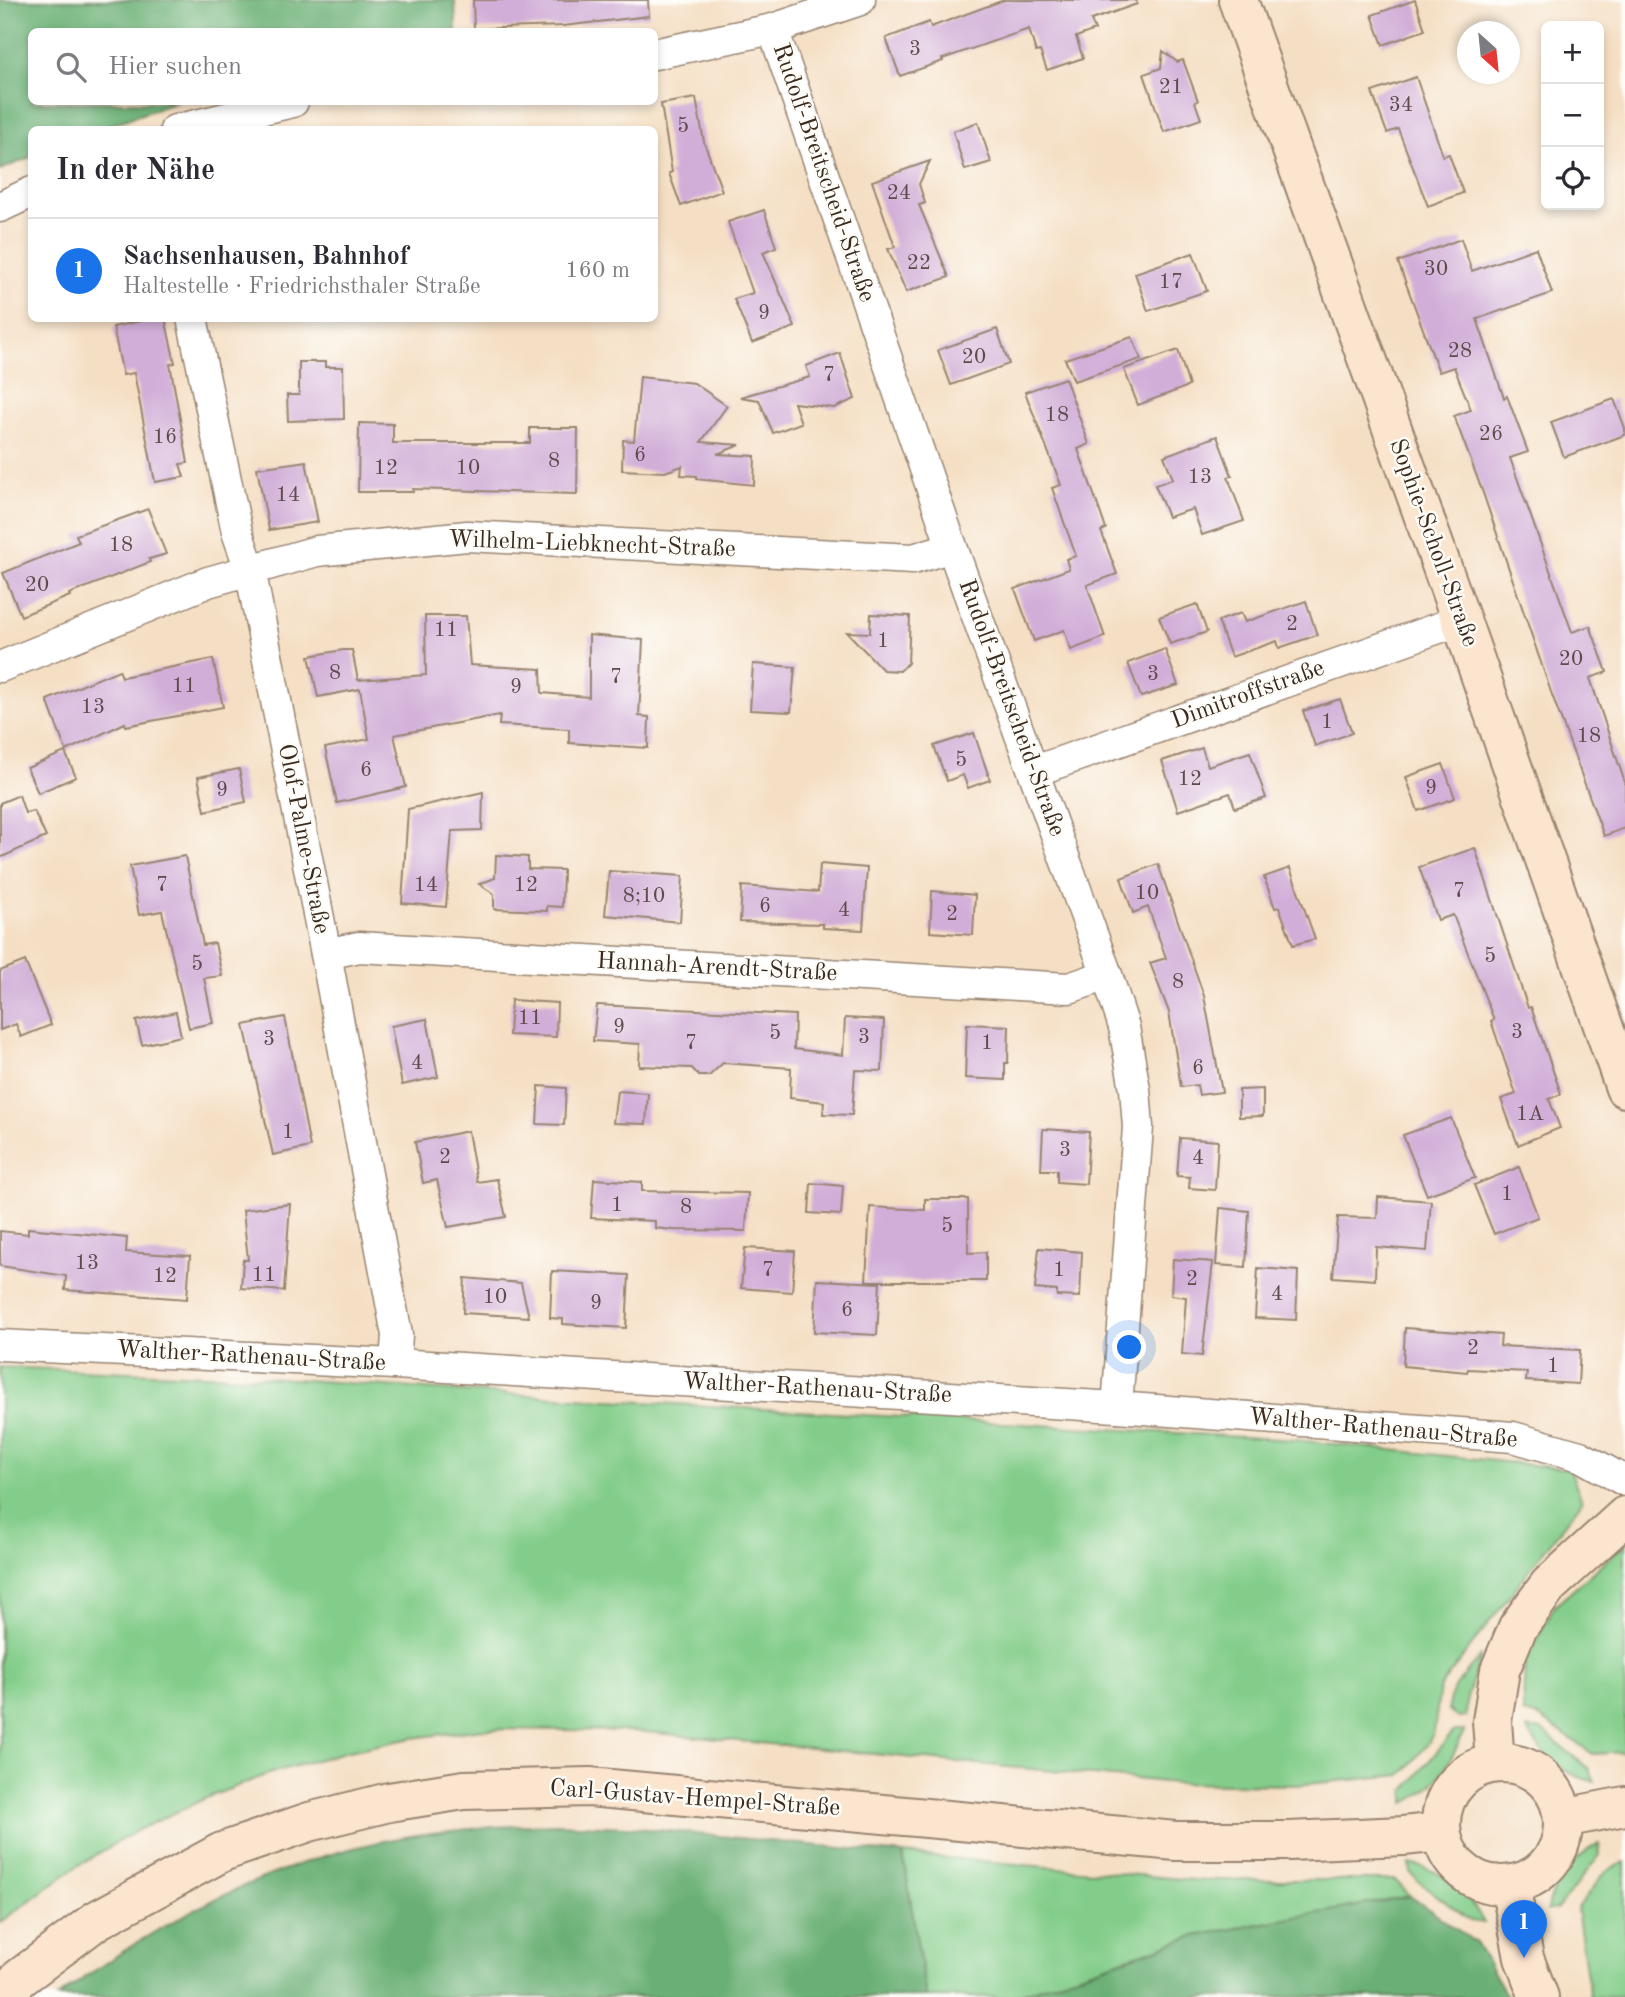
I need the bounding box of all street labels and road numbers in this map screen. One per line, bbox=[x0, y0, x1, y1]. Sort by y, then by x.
street label: Rudolf-Breitscheid-Straße bbox=[767, 41, 879, 305]
street label: Sophie-Scholl-Straße bbox=[1384, 436, 1482, 650]
street label: Wilhelm-Liebknecht-Straße bbox=[448, 528, 736, 562]
street label: Rudolf-Breitscheid-Straße bbox=[953, 576, 1069, 840]
street label: Dimitroffstraße bbox=[1168, 656, 1328, 734]
street label: Olof-Palme-Straße bbox=[273, 742, 333, 936]
street label: Hannah-Arendt-Straße bbox=[596, 950, 838, 986]
street label: Walther-Rathenau-Straße bbox=[116, 1338, 386, 1376]
street label: Walther-Rathenau-Straße bbox=[682, 1370, 952, 1408]
street label: Walther-Rathenau-Straße bbox=[1247, 1405, 1519, 1453]
street label: Carl-Gustav-Hempel-Straße bbox=[549, 1777, 841, 1821]

